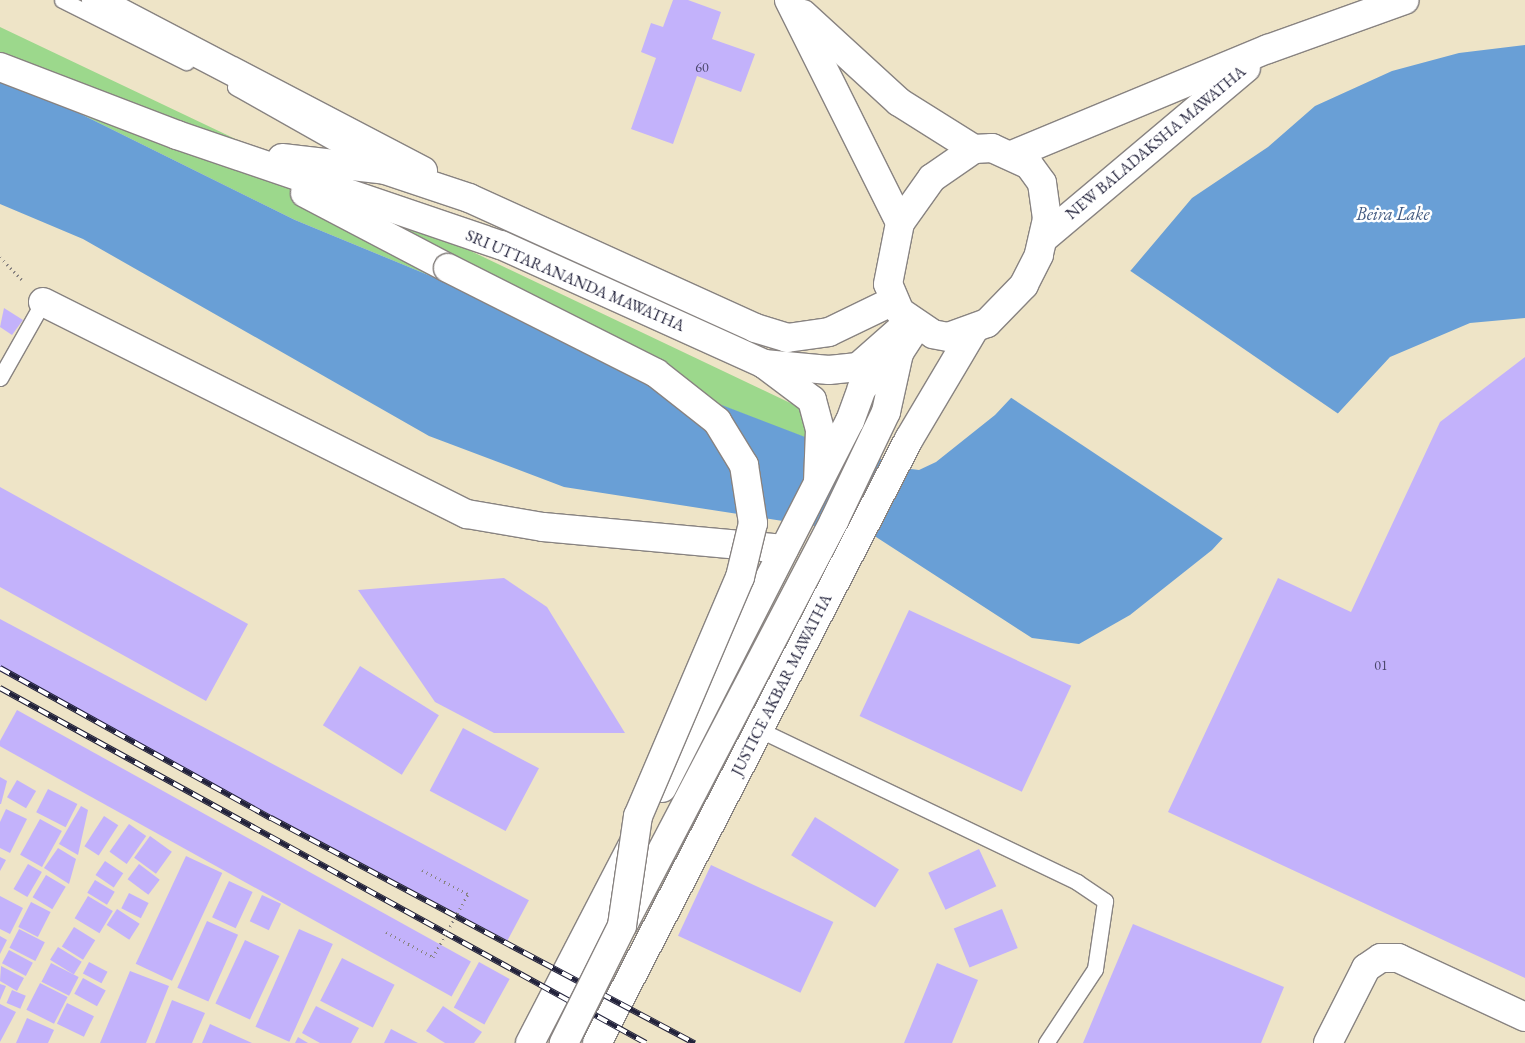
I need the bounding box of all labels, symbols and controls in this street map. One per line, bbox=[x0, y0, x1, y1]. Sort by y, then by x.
house number: 60 bbox=[695, 59, 709, 75]
street label: NEW BALADAKSHA MAWATHA bbox=[1062, 62, 1250, 224]
water label: Beira Lake bbox=[1356, 203, 1430, 225]
street label: SRI UTTARANANDA MAWATHA bbox=[463, 226, 687, 336]
street label: JUSTICE AKBAR MAWATHA bbox=[728, 591, 836, 779]
house number: 01 bbox=[1374, 657, 1388, 673]

